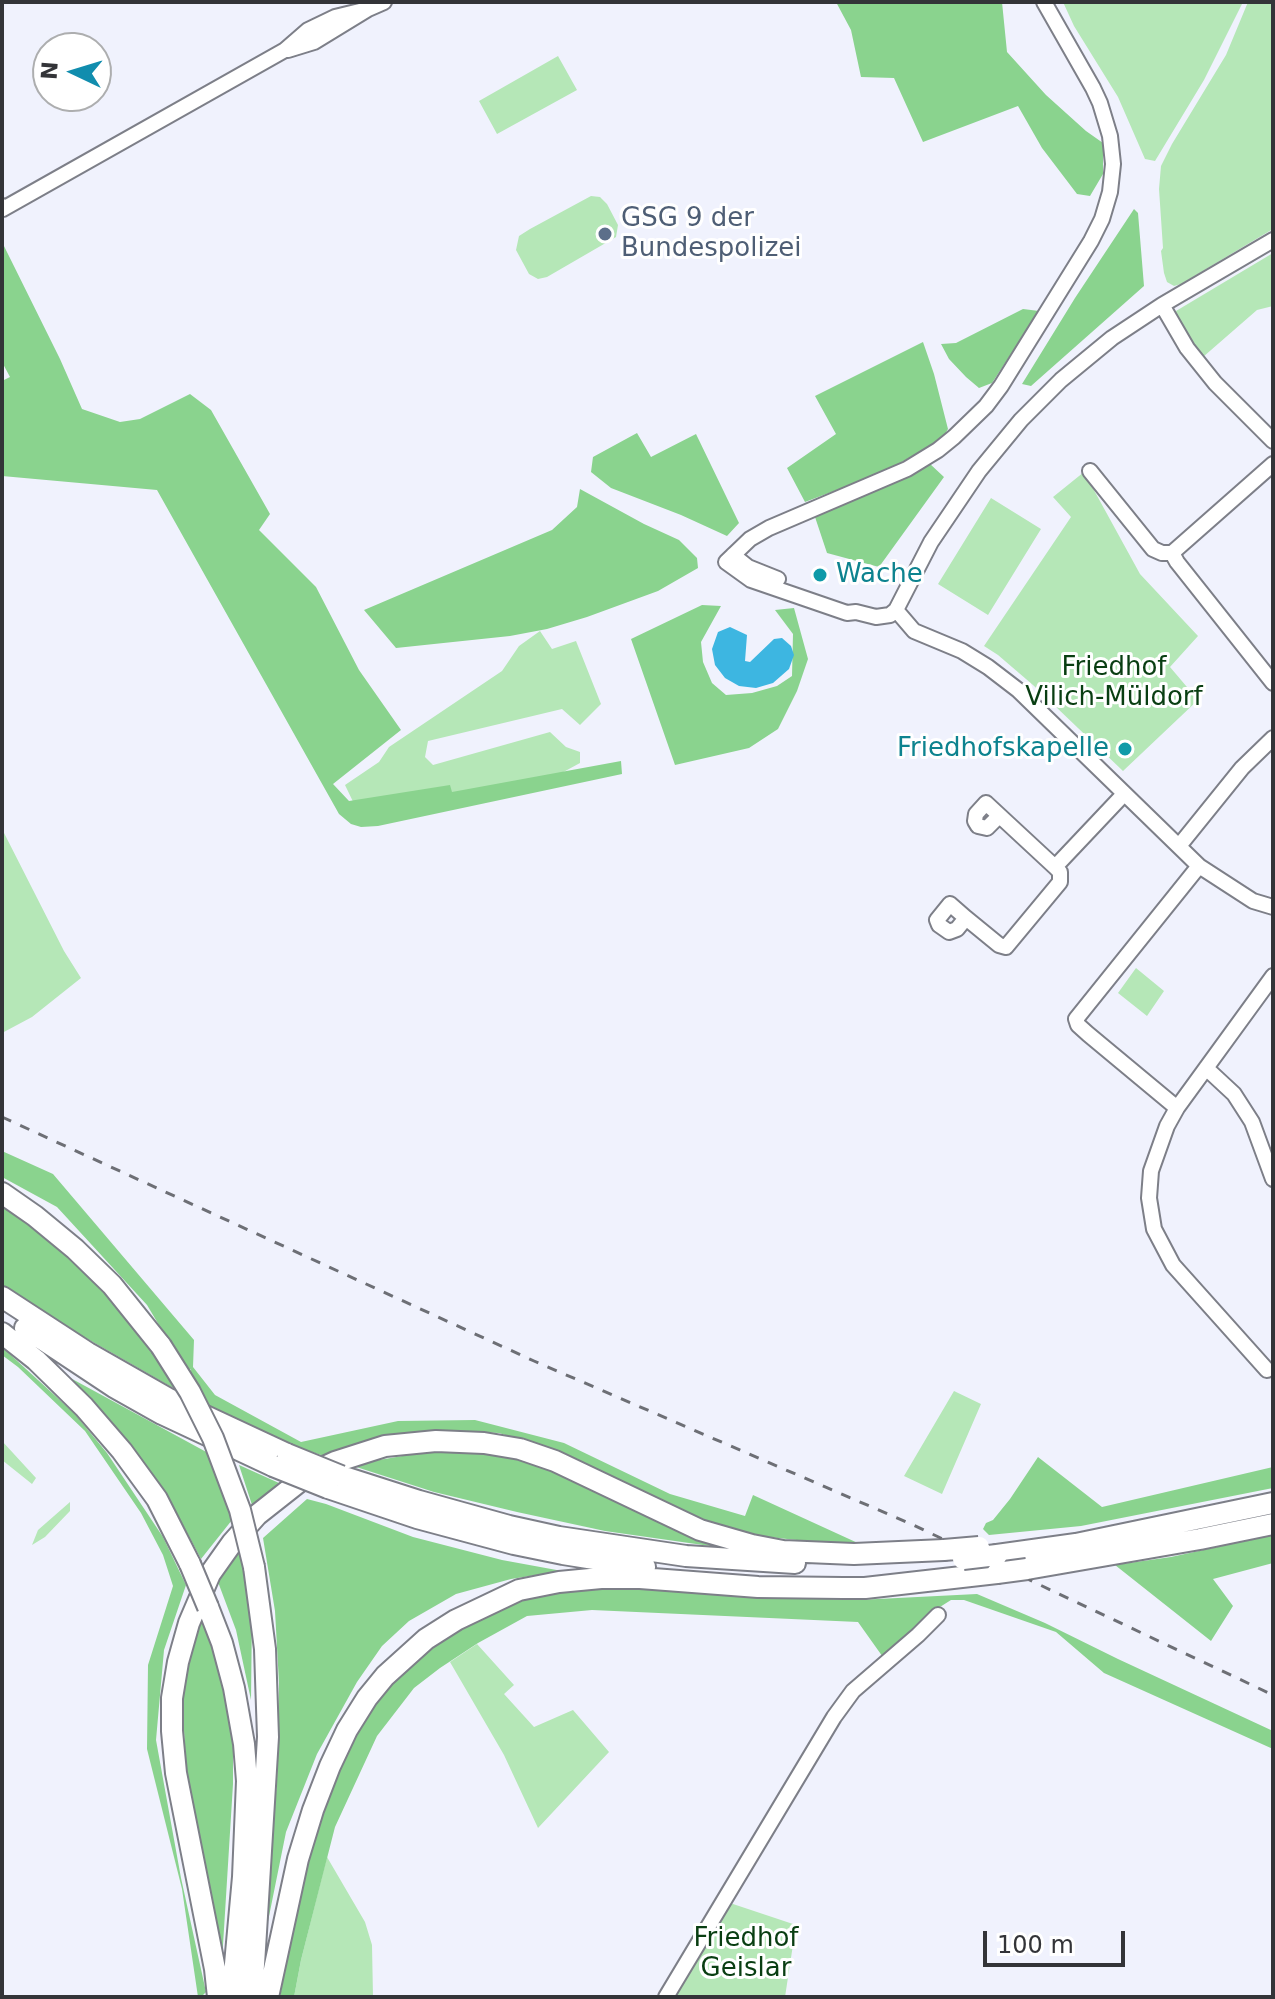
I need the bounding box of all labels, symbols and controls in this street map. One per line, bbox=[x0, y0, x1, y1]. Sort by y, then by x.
north arrow bbox=[32, 32, 112, 112]
text: N bbox=[36, 60, 63, 80]
place label: GSG 9 der Bundespolizei bbox=[621, 203, 802, 264]
marker: GSG 9 der Bundespolizei bbox=[596, 225, 614, 243]
place label: Wache bbox=[836, 559, 923, 591]
marker: Wache bbox=[811, 566, 829, 584]
park label: Friedhof Vilich-Müldorf bbox=[1025, 652, 1203, 714]
place label: Friedhofskapelle bbox=[897, 733, 1109, 765]
marker: Friedhofskapelle bbox=[1116, 740, 1134, 758]
scale bar bbox=[987, 1915, 1129, 1965]
park label: Friedhof Geislar bbox=[693, 1923, 799, 1984]
text: 100 m bbox=[997, 1931, 1074, 1959]

